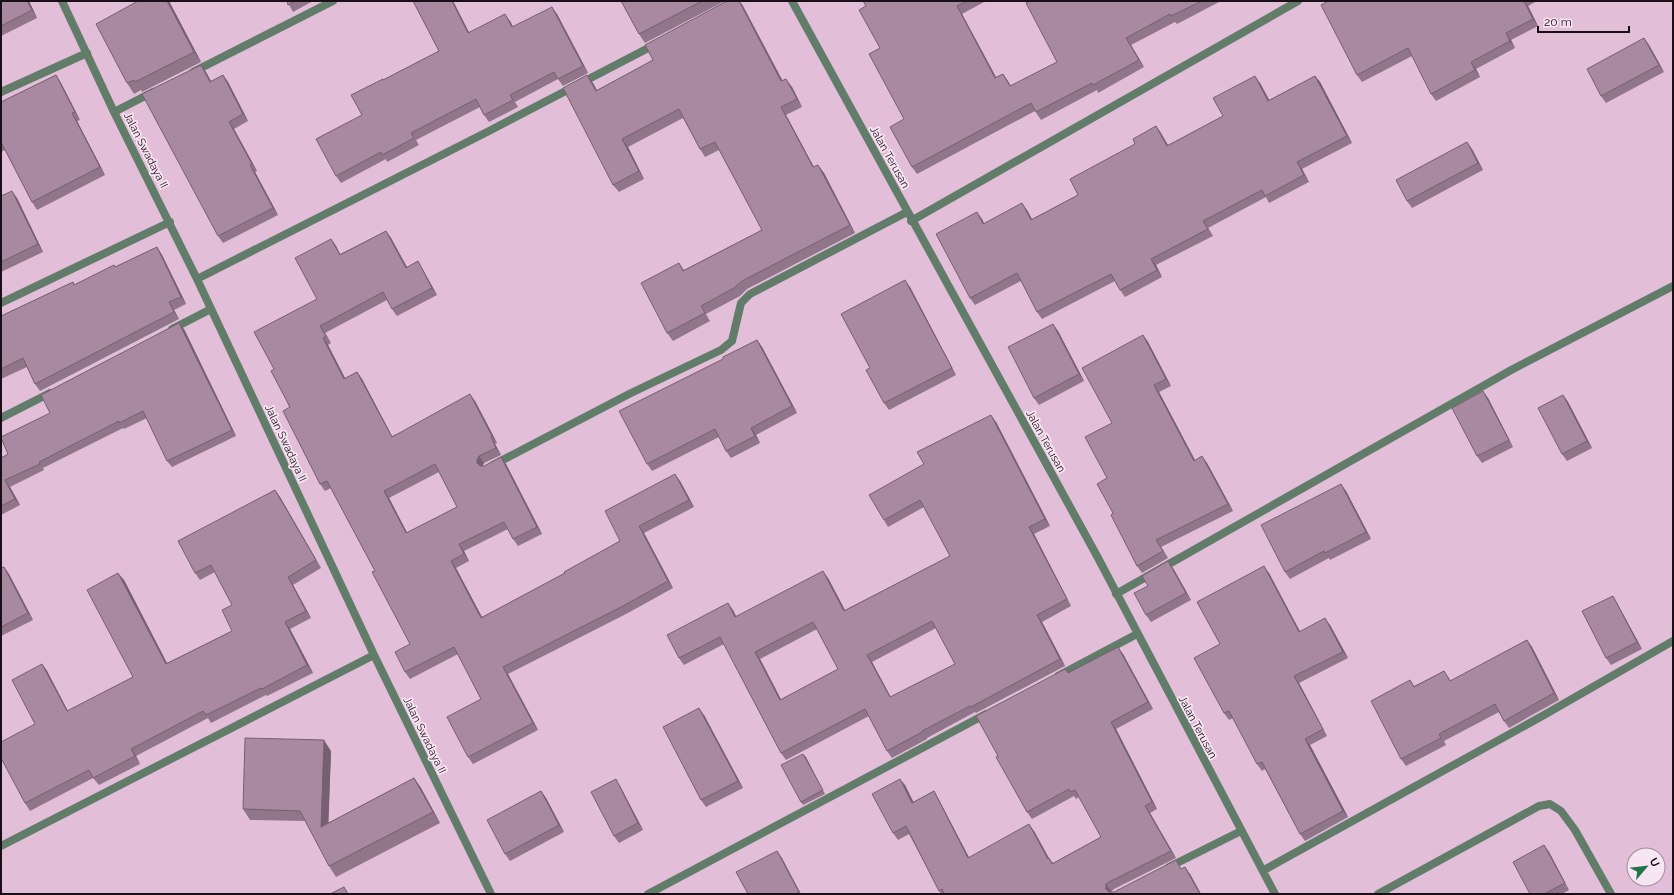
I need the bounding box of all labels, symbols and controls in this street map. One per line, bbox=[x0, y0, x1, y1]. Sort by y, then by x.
scale bar bbox=[1538, 8, 1629, 34]
text: 20 m bbox=[1544, 15, 1572, 29]
street label: Jalan Swadaya II bbox=[121, 110, 170, 190]
street label: Jalan Terusan bbox=[867, 124, 912, 191]
street label: Jalan Swadaya II bbox=[262, 403, 309, 484]
street label: Jalan Terusan bbox=[1023, 408, 1068, 475]
street label: Jalan Terusan bbox=[1176, 694, 1220, 761]
street label: Jalan Swadaya II bbox=[400, 695, 449, 776]
north arrow bbox=[1626, 847, 1666, 887]
text: U bbox=[1647, 856, 1662, 869]

